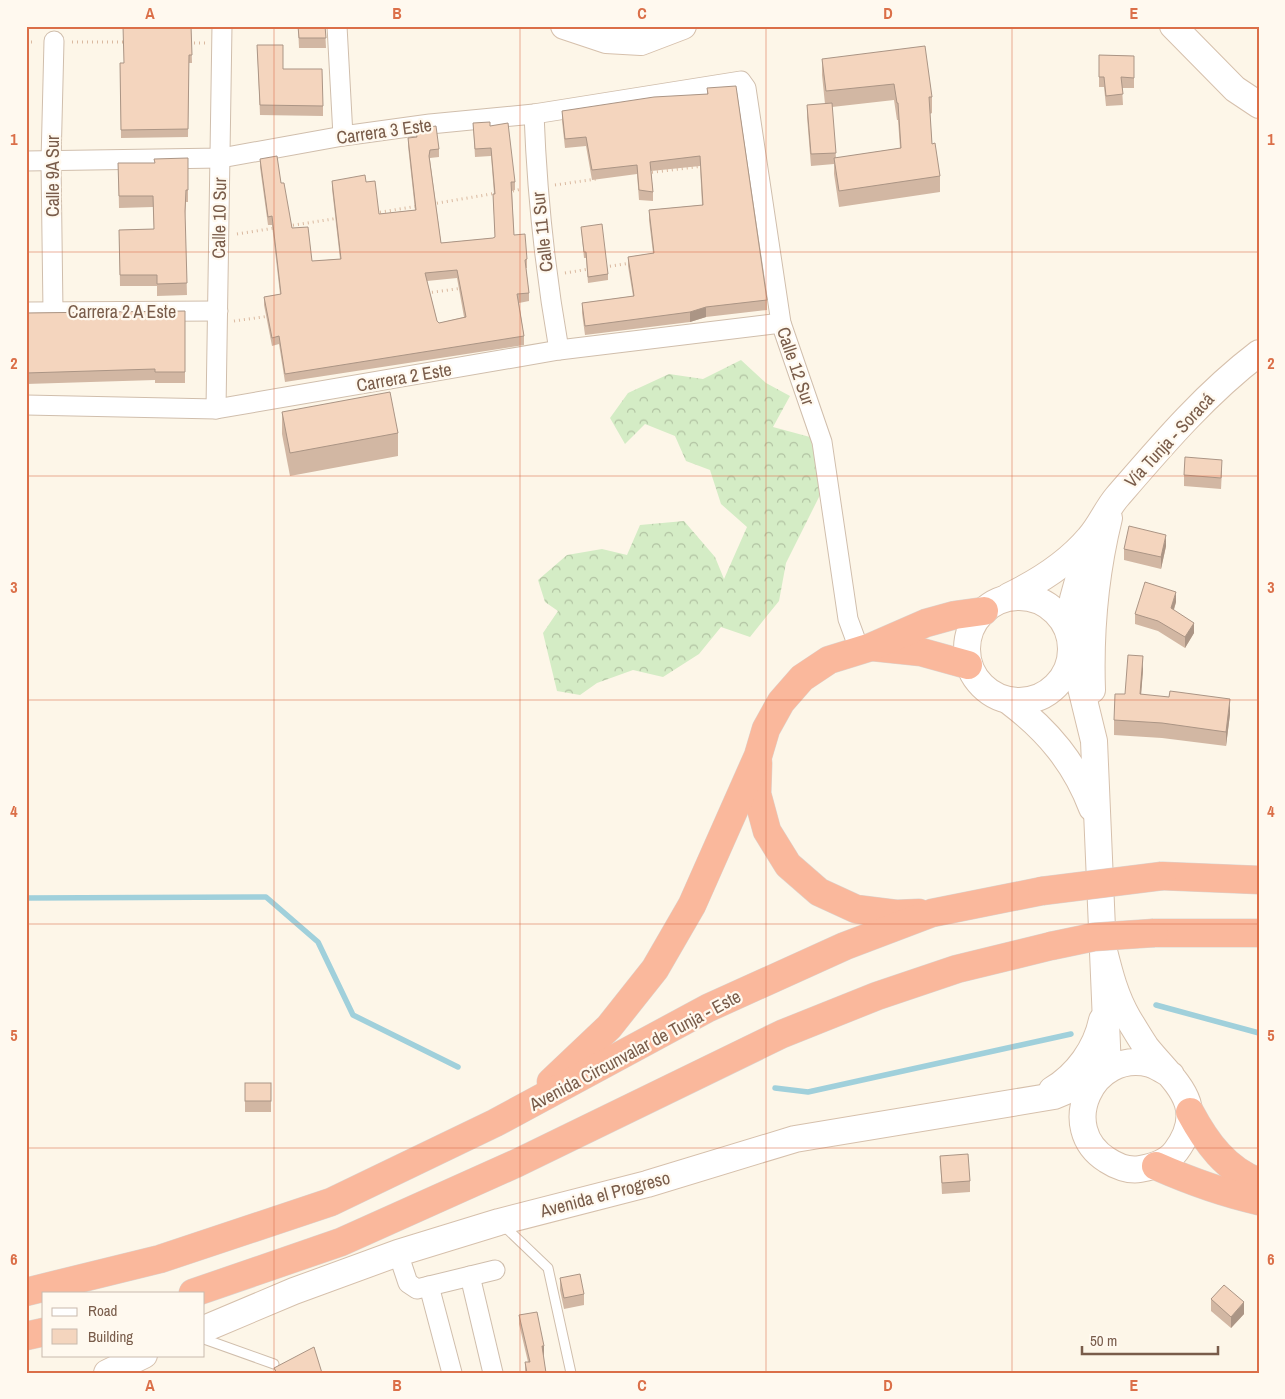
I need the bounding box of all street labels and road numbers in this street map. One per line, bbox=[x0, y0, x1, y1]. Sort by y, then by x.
street label: Carrera 3 Este bbox=[335, 112, 433, 150]
street label: Calle 9A Sur bbox=[40, 135, 65, 217]
street label: Calle 10 Sur bbox=[206, 177, 232, 259]
street label: Calle 11 Sur bbox=[525, 191, 559, 273]
street label: Carrera 2 A Este bbox=[68, 299, 176, 324]
street label: Calle 12 Sur bbox=[771, 324, 821, 409]
street label: Carrera 2 Este bbox=[355, 356, 453, 398]
street label: Vía Tunja - Soracá bbox=[1118, 387, 1220, 493]
street label: Avenida Circunvalar de Tunja - Este bbox=[524, 984, 745, 1117]
street label: Avenida el Progreso bbox=[536, 1165, 673, 1224]

